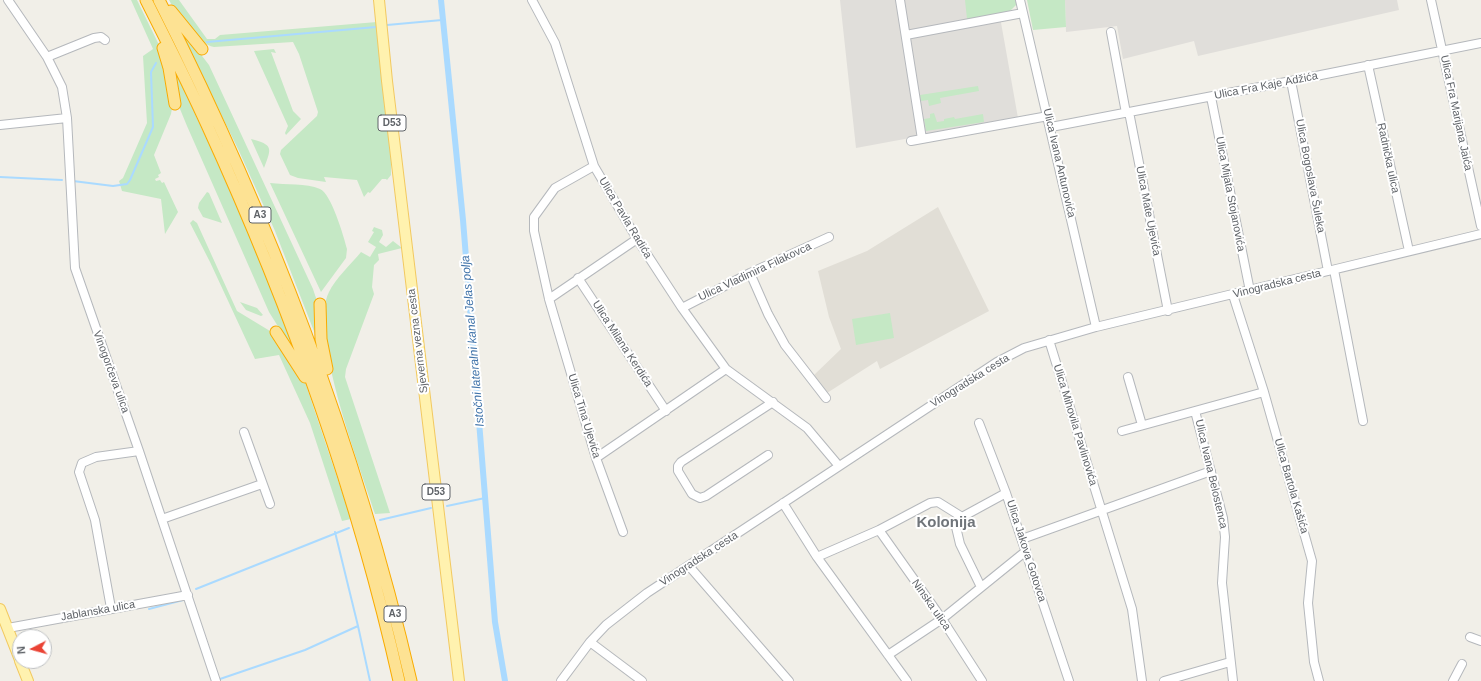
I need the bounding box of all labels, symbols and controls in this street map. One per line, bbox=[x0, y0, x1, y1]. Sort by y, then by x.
street label: Ulica Fra Marijana Jaića bbox=[1437, 54, 1475, 172]
street label: Ulica Fra Kaje Adžića bbox=[1213, 69, 1319, 103]
street label: Ulica Ivana Antunovića bbox=[1040, 107, 1078, 219]
road number: D53 bbox=[378, 115, 406, 131]
street label: Ulica Bogoslava Šuleka bbox=[1292, 118, 1328, 234]
street label: Radnička ulica bbox=[1374, 122, 1402, 194]
street label: Ulica Mijata Stojanovića bbox=[1212, 135, 1248, 253]
street label: Ulica Mate Ujevića bbox=[1133, 165, 1163, 257]
street label: Ulica Pavla Radića bbox=[596, 175, 654, 261]
road number: A3 bbox=[249, 207, 271, 223]
street label: Ulica Vladimira Filakovca bbox=[697, 240, 813, 304]
water label: Istočni lateralni kanal Jelas polja bbox=[458, 255, 488, 427]
street label: Vinogradska cesta bbox=[1232, 267, 1322, 301]
street label: Sjeverna vezna cesta bbox=[405, 288, 431, 394]
street label: Ulica Milana Kerdića bbox=[589, 298, 655, 390]
street label: Vinogorčeva ulica bbox=[90, 329, 132, 415]
street label: Vinogradska cesta bbox=[928, 351, 1012, 411]
street label: Ulica Mihovila Pavlinovića bbox=[1050, 363, 1100, 487]
street label: Ulica Tina Ujevića bbox=[565, 372, 603, 460]
street label: Ulica Ivana Belostenca bbox=[1192, 418, 1230, 530]
street label: Ulica Bartola Kašića bbox=[1271, 437, 1311, 535]
road number: D53 bbox=[422, 484, 450, 500]
street label: Ulica Jakova Gotovca bbox=[1003, 498, 1049, 604]
district label: Kolonija bbox=[916, 514, 976, 532]
street label: Vinogradska cesta bbox=[658, 529, 740, 589]
street label: Ninska ulica bbox=[909, 577, 953, 633]
street label: Jablanska ulica bbox=[60, 598, 136, 624]
road number: A3 bbox=[384, 606, 406, 622]
north arrow bbox=[12, 629, 52, 669]
text: N bbox=[15, 646, 27, 655]

